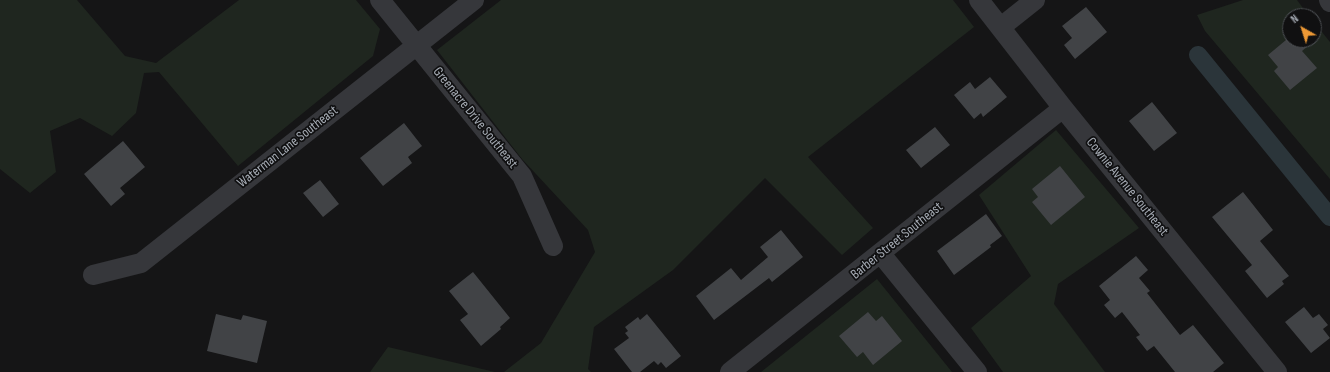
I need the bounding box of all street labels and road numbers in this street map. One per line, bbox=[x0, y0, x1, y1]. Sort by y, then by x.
street label: Greenacre Drive Southeast bbox=[429, 64, 521, 172]
street label: Waterman Lane Southeast bbox=[234, 102, 342, 192]
street label: Cownie Avenue Southeast bbox=[1082, 135, 1172, 239]
street label: Barber Street Southeast bbox=[848, 199, 946, 283]

